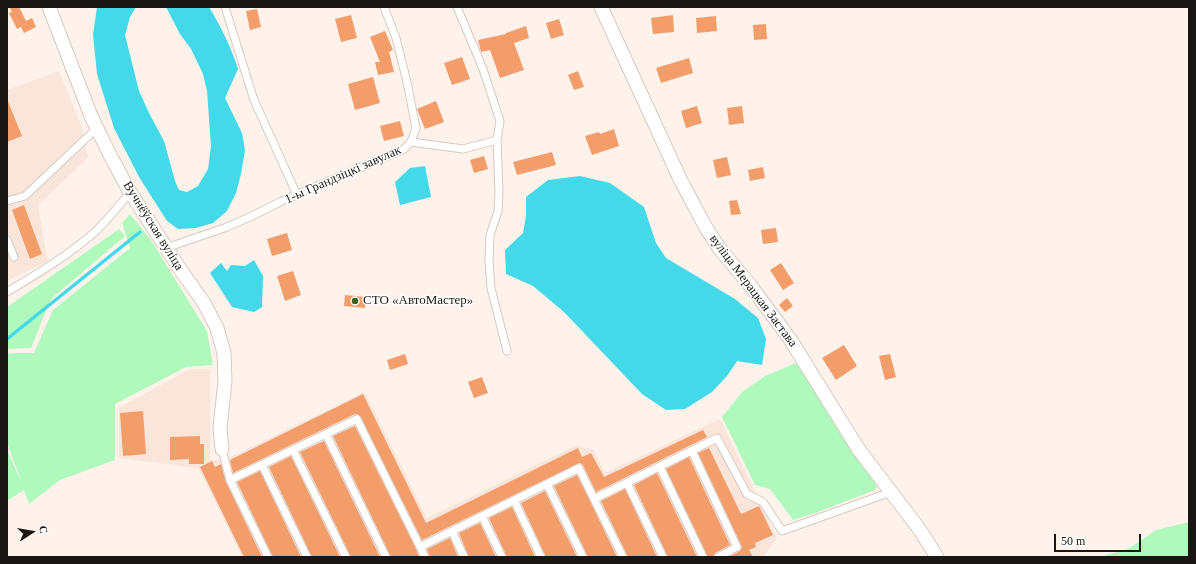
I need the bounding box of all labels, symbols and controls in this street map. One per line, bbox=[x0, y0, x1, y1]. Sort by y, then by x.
street label: 1-ы Грандзіцкі завулак bbox=[283, 142, 403, 208]
street label: Вучнёўская вуліца bbox=[119, 179, 187, 273]
street label: вуліца Мерацкая Застава bbox=[706, 232, 800, 350]
place label: СТО «АвтоМастер» bbox=[363, 293, 473, 309]
marker: СТО «АвтоМастер» bbox=[350, 296, 360, 306]
north arrow bbox=[12, 512, 52, 552]
text: С bbox=[37, 524, 50, 535]
scale bar bbox=[1056, 526, 1143, 552]
text: 50 m bbox=[1061, 534, 1085, 548]

